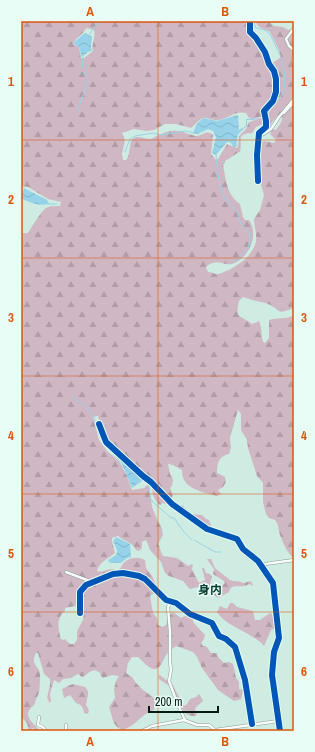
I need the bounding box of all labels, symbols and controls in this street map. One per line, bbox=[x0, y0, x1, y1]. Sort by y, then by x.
text: A bbox=[86, 3, 94, 20]
text: B bbox=[221, 3, 229, 20]
text: 1 bbox=[8, 73, 14, 90]
text: 1 bbox=[301, 73, 307, 90]
text: 2 bbox=[8, 191, 14, 208]
text: 2 bbox=[301, 191, 307, 208]
text: 3 bbox=[8, 309, 14, 326]
text: 3 bbox=[301, 309, 307, 326]
text: 4 bbox=[8, 427, 14, 444]
text: 4 bbox=[301, 427, 307, 444]
text: 5 bbox=[8, 545, 14, 562]
text: 5 bbox=[301, 545, 307, 562]
district label: 身内 bbox=[198, 582, 222, 598]
text: 6 bbox=[8, 663, 14, 680]
text: 6 bbox=[301, 663, 307, 680]
scale bar bbox=[149, 688, 218, 714]
text: 200 m bbox=[155, 694, 182, 710]
text: A bbox=[86, 733, 94, 750]
text: B bbox=[221, 733, 229, 750]

